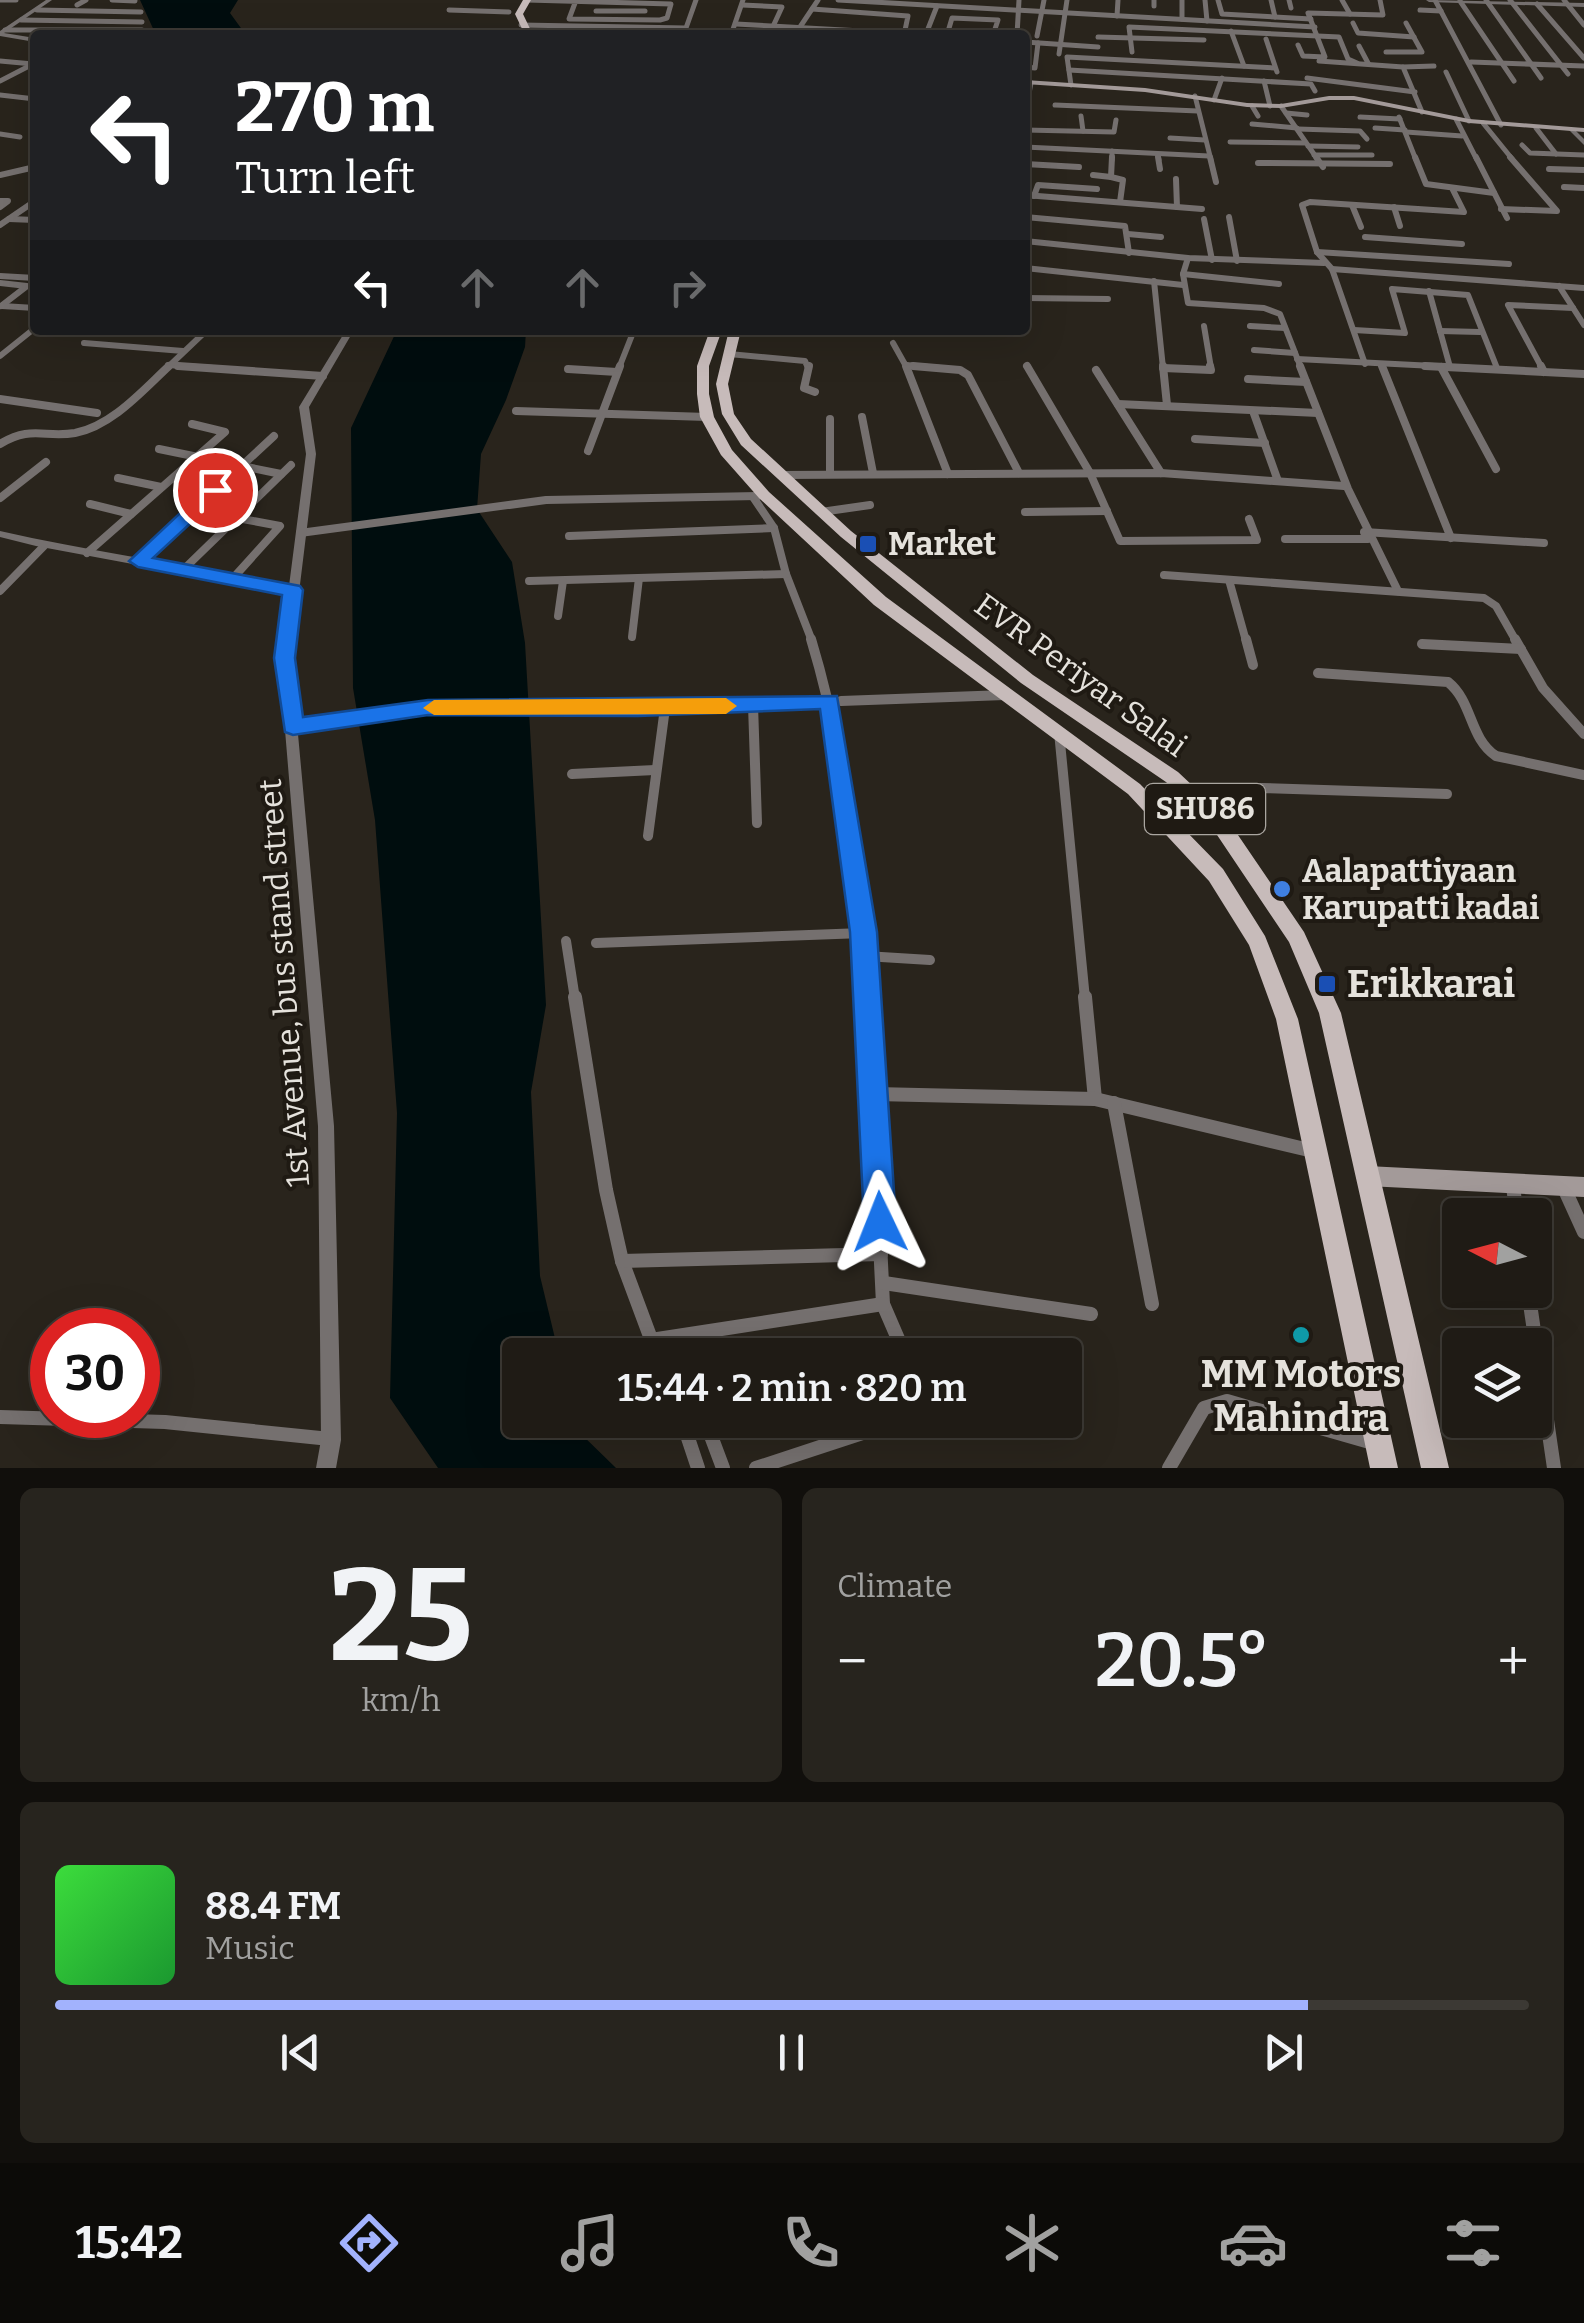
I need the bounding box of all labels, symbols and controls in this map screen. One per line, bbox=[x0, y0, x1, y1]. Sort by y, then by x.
text: 270 m bbox=[235, 66, 434, 150]
icon: left bbox=[70, 70, 200, 200]
text: Turn left bbox=[235, 151, 415, 205]
icon: left bbox=[345, 260, 400, 315]
icon: ahead bbox=[450, 260, 505, 315]
icon: ahead bbox=[555, 260, 610, 315]
icon: right bbox=[660, 260, 715, 315]
pin bbox=[173, 448, 258, 533]
icon: arrive bbox=[188, 463, 243, 518]
place label: Market bbox=[888, 525, 997, 563]
marker: Market bbox=[857, 533, 879, 555]
street label: EVR Periyar Salai bbox=[968, 585, 1194, 765]
street label: 1st Avenue, bus stand street bbox=[251, 777, 317, 1188]
road number: SHU86 bbox=[1145, 784, 1265, 834]
place label: Aalapattiyaan Karupatti kadai bbox=[1302, 852, 1539, 927]
marker: Aalapattiyaan Karupatti kadai bbox=[1271, 878, 1293, 900]
place label: Erikkarai bbox=[1347, 961, 1515, 1007]
marker: Erikkarai bbox=[1316, 973, 1338, 995]
position arrow bbox=[828, 1170, 932, 1274]
north arrow bbox=[1442, 1198, 1552, 1308]
map controls bbox=[1442, 1198, 1552, 1438]
speed limit sign: 30 bbox=[30, 1308, 160, 1438]
marker: MM Motors Mahindra bbox=[1290, 1324, 1312, 1346]
button: layers bbox=[1442, 1328, 1552, 1438]
place label: MM Motors Mahindra bbox=[1201, 1351, 1401, 1441]
text: 15:44 · 2 min · 820 m bbox=[617, 1365, 967, 1411]
text: 25 bbox=[329, 1538, 473, 1694]
text: Climate bbox=[837, 1567, 952, 1605]
text: 20.5° bbox=[1095, 1616, 1270, 1706]
text: − bbox=[837, 1629, 867, 1695]
text: + bbox=[1498, 1629, 1529, 1695]
text: km/h bbox=[361, 1681, 441, 1719]
text: 88.4 FM bbox=[205, 1883, 341, 1929]
text: Music bbox=[205, 1929, 295, 1967]
icon: previous bbox=[273, 2025, 328, 2080]
icon: pause bbox=[764, 2025, 819, 2080]
icon: next bbox=[1256, 2025, 1311, 2080]
icon: directions bbox=[334, 2208, 404, 2278]
icon: music bbox=[555, 2208, 625, 2278]
icon: phone bbox=[776, 2208, 846, 2278]
icon: climate bbox=[997, 2208, 1067, 2278]
icon: car bbox=[1218, 2208, 1288, 2278]
icon: filters bbox=[1438, 2208, 1508, 2278]
text: 15:42 bbox=[75, 2216, 183, 2270]

